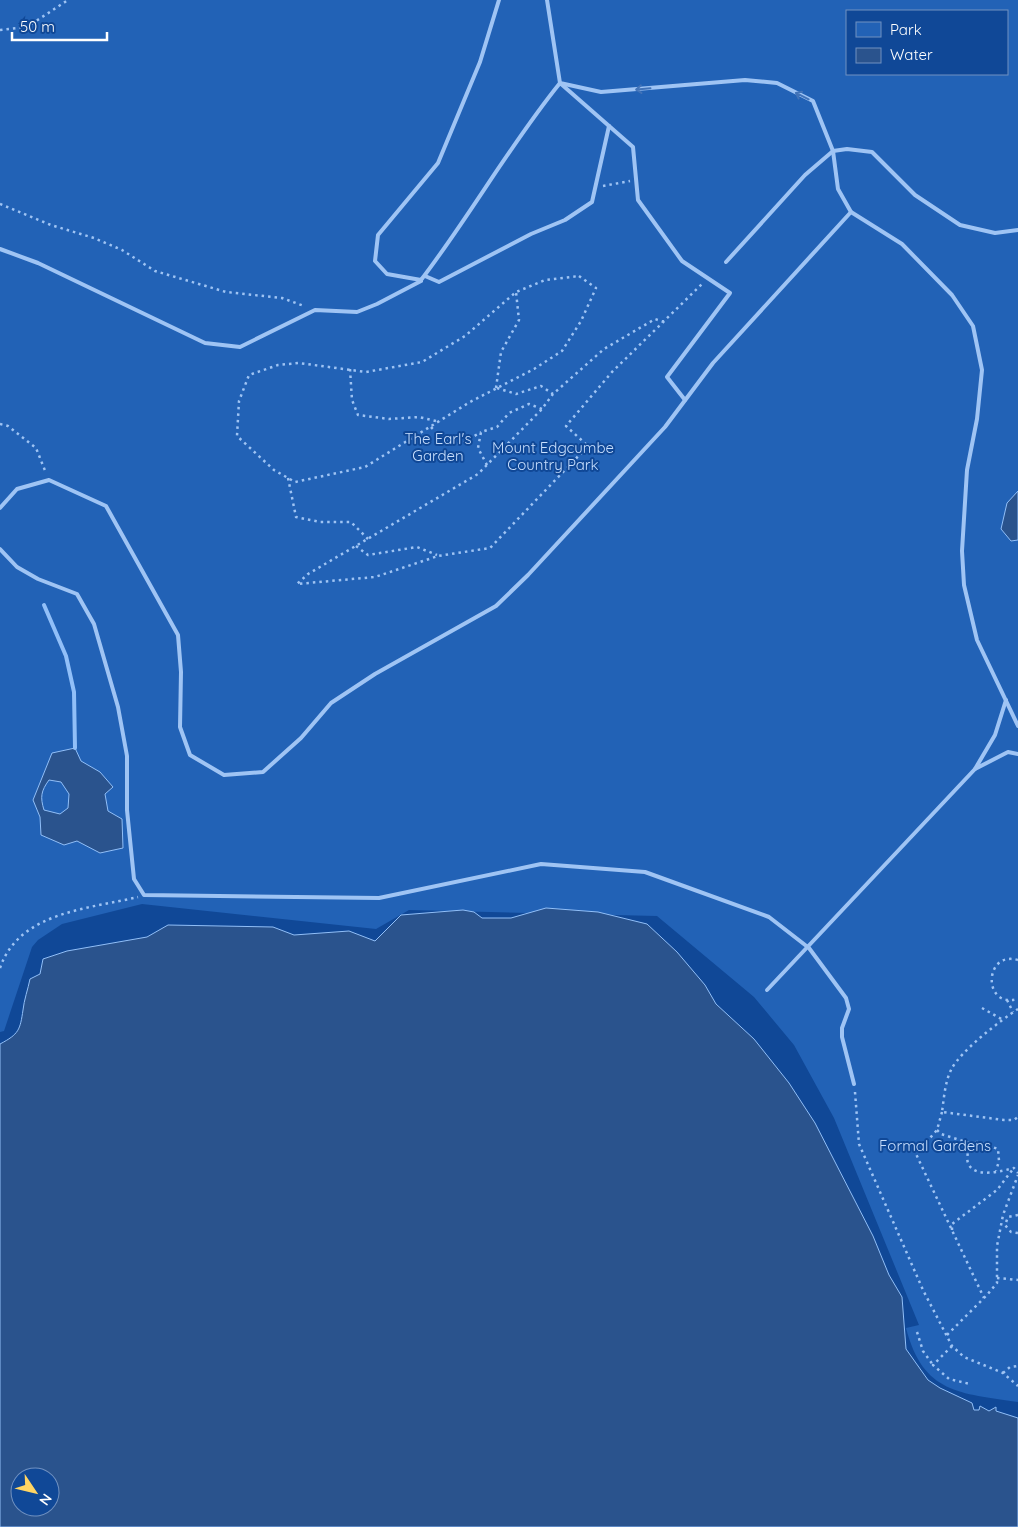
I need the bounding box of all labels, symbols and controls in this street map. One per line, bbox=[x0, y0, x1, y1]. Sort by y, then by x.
scale bar bbox=[12, 10, 108, 42]
legend bbox=[846, 10, 1008, 75]
text: 50 m bbox=[20, 17, 55, 36]
text: Park bbox=[890, 20, 922, 39]
text: Water bbox=[890, 45, 933, 64]
one-way arrow bbox=[635, 84, 651, 94]
one-way arrow bbox=[795, 91, 810, 100]
park label: The Earl's Garden bbox=[405, 429, 471, 465]
park label: Mount Edgcumbe Country Park bbox=[492, 438, 614, 474]
park label: Formal Gardens bbox=[879, 1136, 991, 1155]
north arrow bbox=[10, 1467, 60, 1517]
text: N bbox=[35, 1490, 56, 1509]

